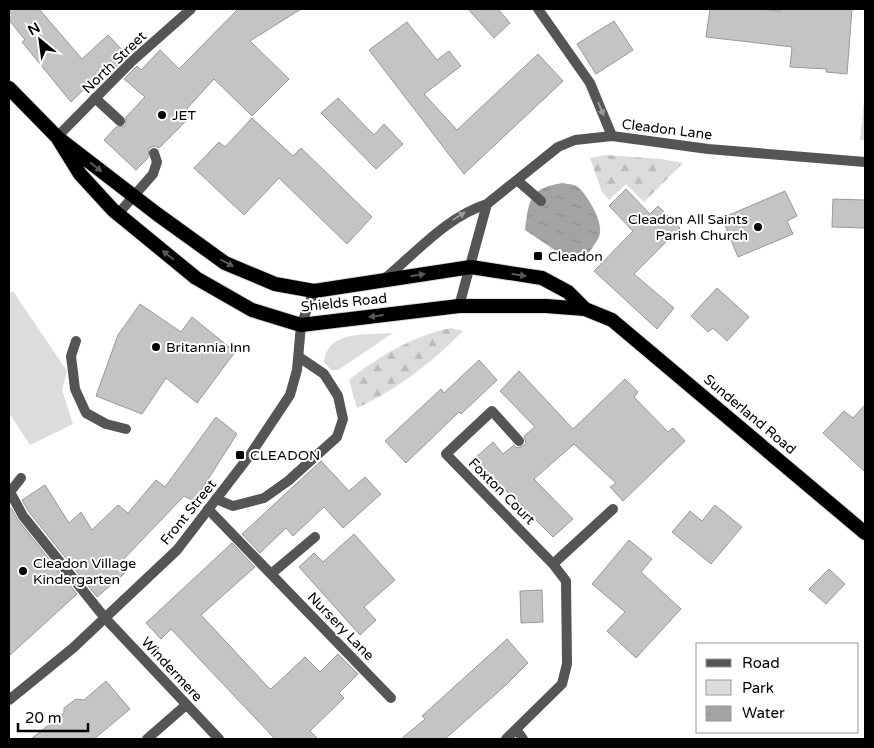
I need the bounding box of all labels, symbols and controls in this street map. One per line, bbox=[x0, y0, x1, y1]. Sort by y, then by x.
north arrow bbox=[15, 15, 65, 65]
text: N bbox=[25, 19, 43, 39]
street label: North Street bbox=[79, 27, 150, 97]
one-way arrow bbox=[597, 102, 605, 117]
place label: JET bbox=[172, 107, 196, 124]
marker: JET bbox=[156, 109, 168, 121]
street label: Cleadon Lane bbox=[621, 116, 713, 143]
one-way arrow bbox=[89, 161, 102, 172]
one-way arrow bbox=[453, 211, 466, 220]
place label: Cleadon All Saints Parish Church bbox=[628, 211, 748, 244]
marker: Cleadon All Saints Parish Church bbox=[752, 221, 764, 233]
place label: Cleadon bbox=[548, 248, 603, 265]
one-way arrow bbox=[162, 249, 174, 261]
marker: Cleadon bbox=[532, 250, 544, 262]
one-way arrow bbox=[219, 259, 234, 267]
one-way arrow bbox=[410, 271, 426, 279]
one-way arrow bbox=[511, 271, 527, 279]
street label: Shields Road bbox=[300, 290, 388, 315]
one-way arrow bbox=[368, 312, 384, 320]
place label: Britannia Inn bbox=[166, 339, 251, 356]
marker: Britannia Inn bbox=[150, 341, 162, 353]
street label: Sunderland Road bbox=[700, 371, 799, 458]
place label: CLEADON bbox=[250, 447, 320, 464]
marker: CLEADON bbox=[234, 449, 246, 461]
street label: Foxton Court bbox=[465, 455, 539, 529]
street label: Front Street bbox=[157, 476, 220, 548]
place label: Cleadon Village Kindergarten bbox=[33, 555, 136, 588]
marker: Cleadon Village Kindergarten bbox=[17, 565, 29, 577]
street label: Nursery Lane bbox=[304, 589, 378, 664]
street label: Windermere bbox=[137, 634, 206, 705]
legend bbox=[696, 643, 859, 733]
text: Road bbox=[742, 654, 780, 672]
text: Park bbox=[742, 679, 774, 697]
scale bar bbox=[18, 700, 88, 732]
text: Water bbox=[742, 704, 785, 722]
text: 20 m bbox=[25, 709, 62, 727]

